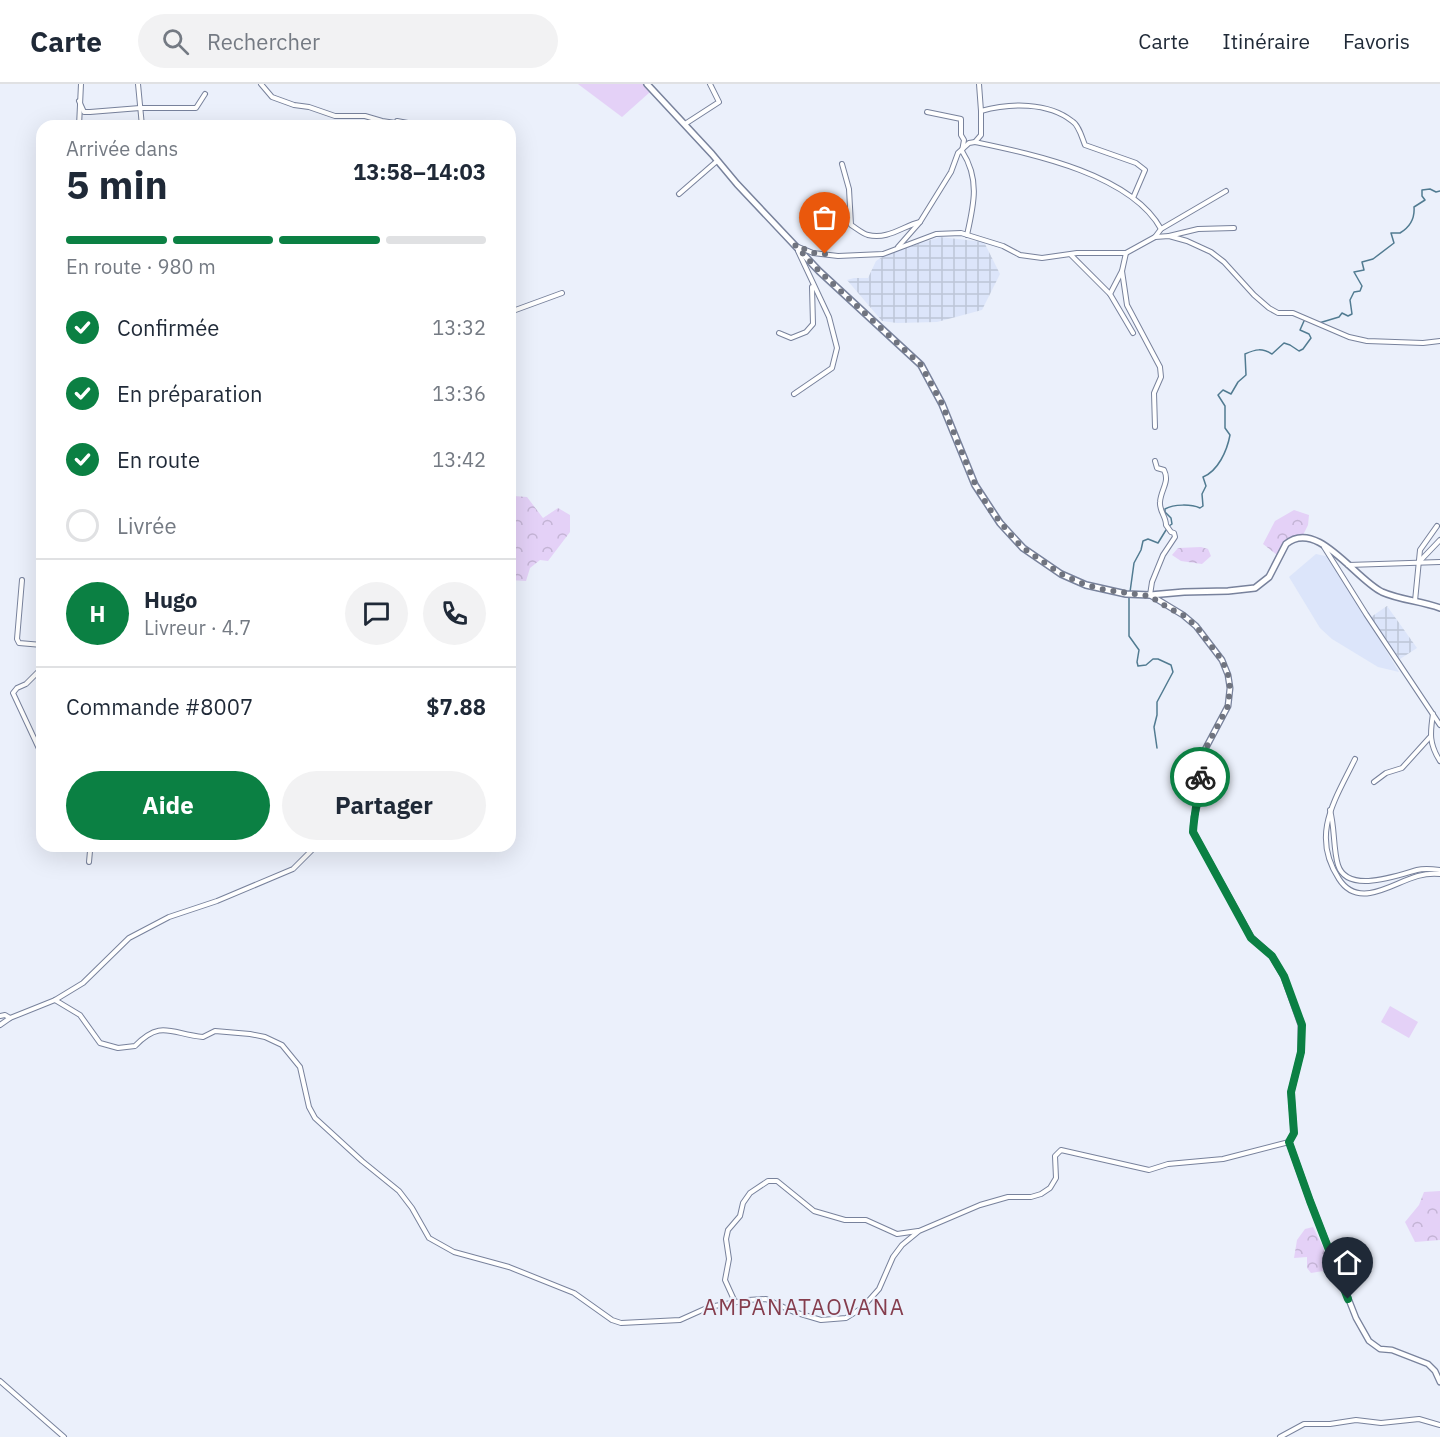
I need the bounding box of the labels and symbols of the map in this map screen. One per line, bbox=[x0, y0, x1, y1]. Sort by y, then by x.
pin bbox=[799, 192, 850, 254]
courier bbox=[1170, 747, 1230, 807]
pin bbox=[1322, 1237, 1373, 1299]
district label: AMPANATAOVANA bbox=[703, 1292, 905, 1321]

